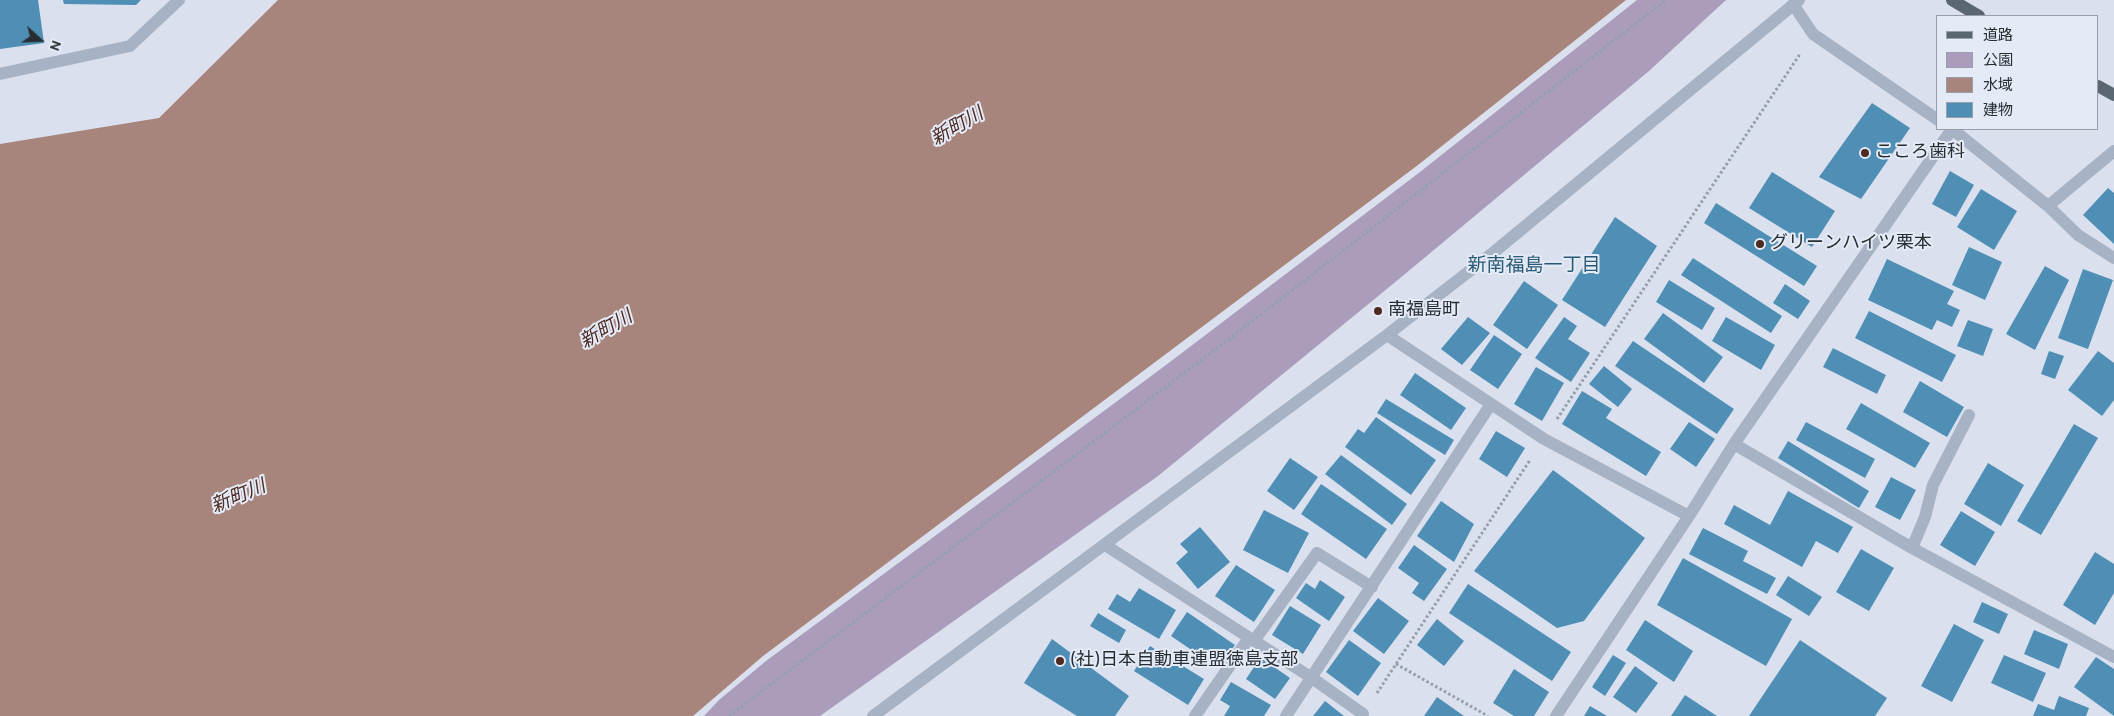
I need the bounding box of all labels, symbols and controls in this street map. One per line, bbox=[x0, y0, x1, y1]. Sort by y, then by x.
north arrow bbox=[15, 15, 65, 65]
legend bbox=[1936, 15, 2099, 130]
text: 道路 bbox=[1983, 27, 2013, 46]
text: N bbox=[45, 38, 64, 53]
text: 公園 bbox=[1983, 52, 2013, 71]
text: 水域 bbox=[1983, 77, 2013, 96]
text: 建物 bbox=[1983, 102, 2013, 121]
water label: 新町川 bbox=[928, 104, 988, 152]
place label: こころ歯科 bbox=[1875, 142, 1965, 164]
marker: こころ歯科 bbox=[1859, 147, 1871, 159]
place label: グリーンハイツ栗本 bbox=[1770, 233, 1932, 255]
marker: グリーンハイツ栗本 bbox=[1754, 238, 1766, 250]
district label: 新南福島一丁目 bbox=[1468, 256, 1600, 278]
place label: 南福島町 bbox=[1388, 300, 1460, 322]
marker: 南福島町 bbox=[1372, 305, 1384, 317]
water label: 新町川 bbox=[577, 307, 637, 355]
water label: 新町川 bbox=[208, 476, 270, 520]
place label: (社)日本自動車連盟徳島支部 bbox=[1070, 650, 1298, 672]
marker: (社)日本自動車連盟徳島支部 bbox=[1054, 655, 1066, 667]

